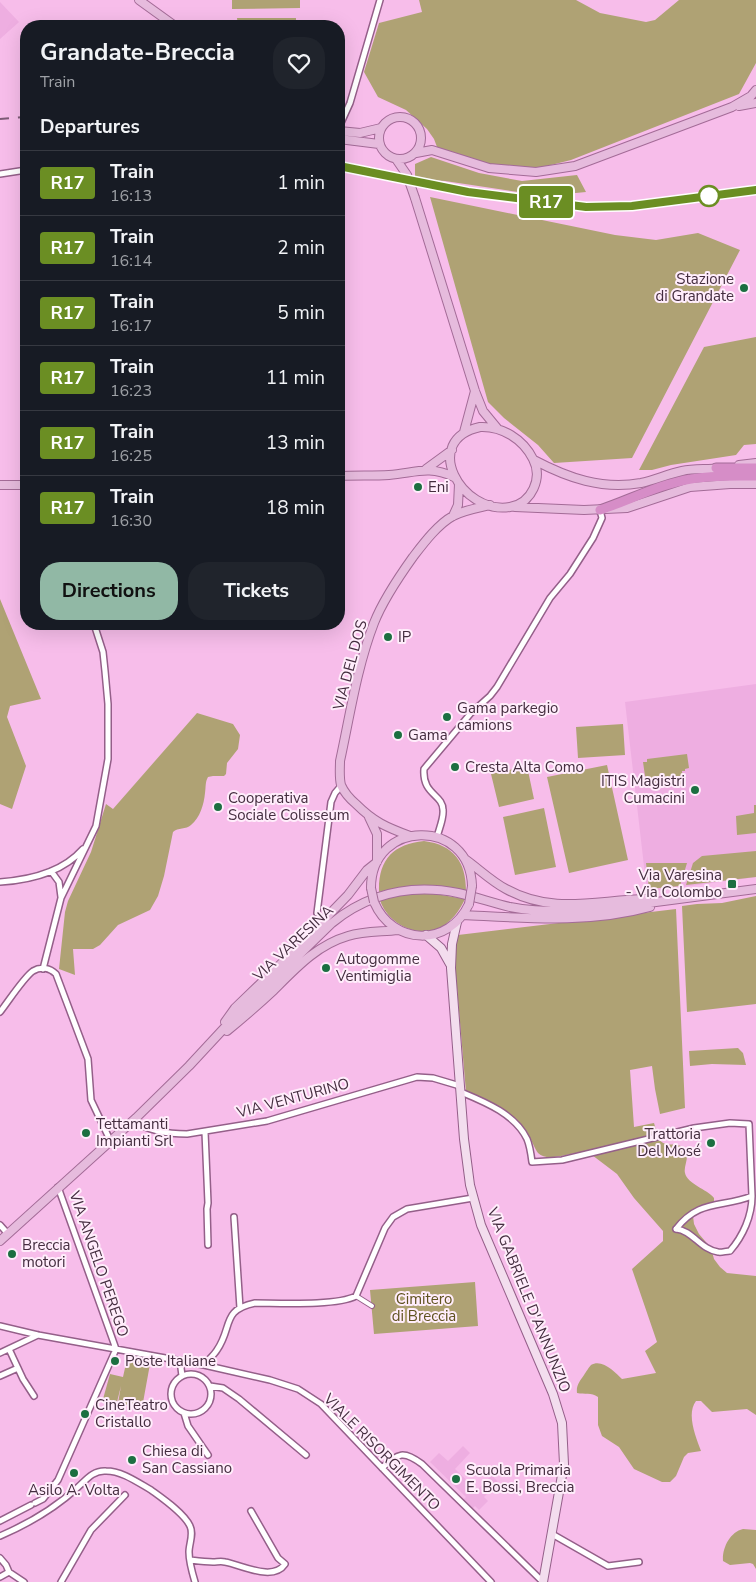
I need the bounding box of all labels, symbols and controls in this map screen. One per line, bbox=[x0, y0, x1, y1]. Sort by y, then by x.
text: Grandate-Breccia bbox=[40, 36, 235, 68]
button: heart bbox=[273, 37, 325, 89]
text: Train bbox=[40, 71, 75, 93]
text: Departures bbox=[40, 114, 140, 140]
text: Train bbox=[110, 159, 154, 185]
text: 1 min bbox=[277, 170, 325, 196]
text: R17 bbox=[51, 171, 84, 195]
text: 16:13 bbox=[110, 185, 152, 207]
unlabelled marker bbox=[698, 185, 720, 207]
line badge: R17 bbox=[517, 186, 575, 218]
text: R17 bbox=[529, 190, 563, 214]
text: Train bbox=[110, 224, 154, 250]
text: 2 min bbox=[277, 235, 325, 261]
text: R17 bbox=[51, 236, 84, 260]
text: 16:14 bbox=[110, 250, 152, 272]
place label: Stazione di Grandate bbox=[655, 269, 734, 306]
marker: Stazione di Grandate bbox=[738, 282, 750, 294]
text: Train bbox=[110, 289, 154, 315]
text: 5 min bbox=[277, 300, 325, 326]
text: R17 bbox=[51, 301, 84, 325]
text: 16:17 bbox=[110, 315, 152, 337]
text: Train bbox=[110, 354, 154, 380]
text: 11 min bbox=[266, 365, 325, 391]
text: R17 bbox=[51, 366, 84, 390]
text: 16:23 bbox=[110, 380, 152, 402]
text: Train bbox=[110, 419, 154, 445]
text: 13 min bbox=[266, 430, 325, 456]
text: R17 bbox=[51, 431, 84, 455]
text: 16:25 bbox=[110, 445, 152, 467]
place label: Eni bbox=[428, 477, 449, 497]
marker: Eni bbox=[412, 481, 424, 493]
text: Train bbox=[110, 484, 154, 510]
text: 18 min bbox=[266, 495, 325, 521]
text: R17 bbox=[51, 496, 84, 520]
text: 16:30 bbox=[110, 510, 152, 532]
button: Directions bbox=[40, 562, 178, 620]
button: Tickets bbox=[188, 562, 325, 620]
street label: VIA DEL DOS bbox=[328, 618, 372, 713]
place label: IP bbox=[398, 627, 412, 647]
marker: IP bbox=[382, 631, 394, 643]
place label: Gama parkegio camions bbox=[457, 698, 558, 735]
marker: Gama parkegio camions bbox=[441, 711, 453, 723]
place label: Gama bbox=[408, 725, 448, 745]
marker: Gama bbox=[392, 729, 404, 741]
place label: Cresta Alta Como bbox=[465, 757, 584, 777]
marker: Cresta Alta Como bbox=[449, 761, 461, 773]
place label: ITIS Magistri Cumacini bbox=[601, 771, 685, 808]
marker: ITIS Magistri Cumacini bbox=[689, 784, 701, 796]
place label: Cooperativa Sociale Colisseum bbox=[228, 788, 350, 825]
marker: Cooperativa Sociale Colisseum bbox=[212, 801, 224, 813]
place label: Via Varesina - Via Colombo bbox=[626, 865, 722, 902]
marker: Via Varesina - Via Colombo bbox=[726, 878, 738, 890]
street label: VIA VARESINA bbox=[248, 900, 338, 986]
place label: Autogomme Ventimiglia bbox=[335, 949, 420, 986]
marker: Autogomme Ventimiglia bbox=[320, 962, 332, 974]
street label: VIA VENTURINO bbox=[234, 1073, 351, 1123]
place label: Tettamanti Impianti Srl bbox=[96, 1114, 174, 1151]
place label: Trattoria Del Mosé bbox=[637, 1124, 701, 1161]
marker: Tettamanti Impianti Srl bbox=[80, 1127, 92, 1139]
marker: Trattoria Del Mosé bbox=[705, 1137, 717, 1149]
street label: VIA ANGELO PEREGO bbox=[64, 1187, 133, 1340]
street label: VIA GABRIELE D'ANNUNZIO bbox=[482, 1203, 575, 1396]
place label: Breccia motori bbox=[22, 1235, 71, 1272]
marker: Breccia motori bbox=[6, 1248, 18, 1260]
park label: Cimitero di Breccia bbox=[392, 1289, 456, 1326]
place label: Poste Italiane bbox=[125, 1351, 216, 1371]
marker: Poste Italiane bbox=[109, 1355, 121, 1367]
street label: VIALE RISORGIMENTO bbox=[318, 1388, 445, 1515]
place label: CineTeatro Cristallo bbox=[95, 1395, 168, 1432]
marker: CineTeatro Cristallo bbox=[79, 1408, 91, 1420]
place label: Chiesa di San Cassiano bbox=[142, 1441, 232, 1478]
marker: Chiesa di San Cassiano bbox=[126, 1454, 138, 1466]
place label: Scuola Primaria E. Bossi, Breccia bbox=[466, 1460, 574, 1497]
marker: Asilo A. Volta bbox=[68, 1467, 80, 1479]
marker: Scuola Primaria E. Bossi, Breccia bbox=[450, 1473, 462, 1485]
place label: Asilo A. Volta bbox=[28, 1480, 120, 1500]

